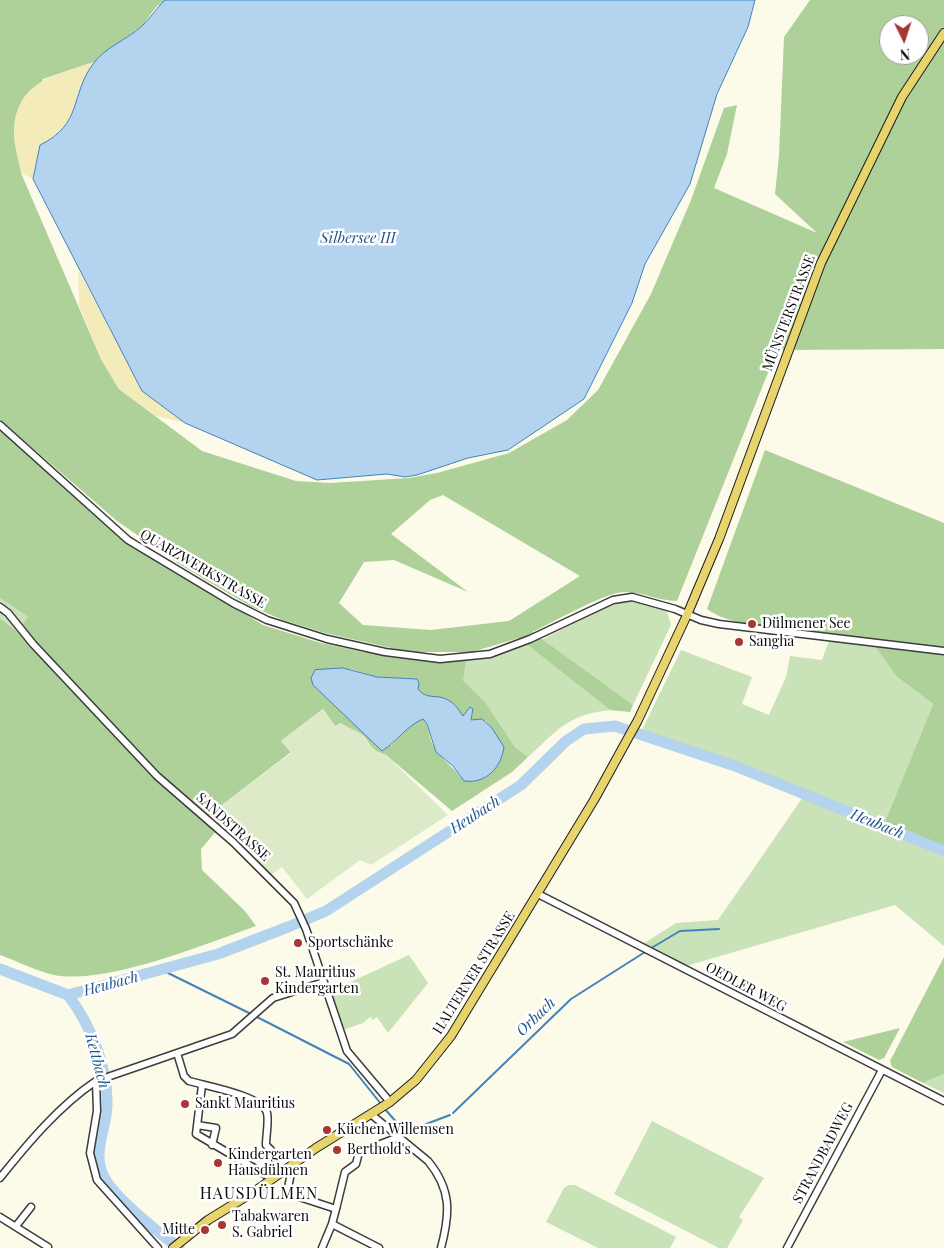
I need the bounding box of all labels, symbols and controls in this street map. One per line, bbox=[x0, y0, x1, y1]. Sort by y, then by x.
north arrow bbox=[879, 15, 929, 65]
text: N bbox=[899, 45, 911, 64]
water label: Silbersee III bbox=[320, 229, 396, 247]
street label: MÜNSTERSTRASSE bbox=[759, 252, 819, 374]
street label: QUARZWERKSTRASSE bbox=[137, 526, 269, 612]
place label: Dülmener See bbox=[762, 616, 851, 632]
marker: Dülmener See bbox=[746, 618, 758, 630]
place label: Sangha bbox=[749, 634, 794, 650]
marker: Sangha bbox=[733, 636, 745, 648]
street label: SANDSTRASSE bbox=[193, 789, 273, 865]
water label: Heubach bbox=[447, 792, 503, 838]
water label: Heubach bbox=[848, 805, 906, 843]
street label: HALTERNER STRASSE bbox=[429, 909, 519, 1037]
place label: Sportschänke bbox=[308, 935, 394, 951]
marker: Sportschänke bbox=[292, 937, 304, 949]
street label: OEDLER WEG bbox=[703, 959, 789, 1015]
place label: St. Mauritius Kindergarten bbox=[275, 965, 359, 998]
water label: Heubach bbox=[82, 968, 140, 1000]
marker: St. Mauritius Kindergarten bbox=[259, 975, 271, 987]
water label: Orbach bbox=[513, 994, 559, 1040]
water label: Kettbach bbox=[81, 1031, 113, 1091]
place label: Sankt Mauritius bbox=[195, 1096, 295, 1112]
marker: Sankt Mauritius bbox=[179, 1098, 191, 1110]
street label: STRANDBADWEG bbox=[789, 1100, 857, 1206]
place label: Küchen Willemsen bbox=[337, 1122, 454, 1138]
marker: Küchen Willemsen bbox=[321, 1124, 333, 1136]
place label: Berthold's bbox=[347, 1142, 411, 1158]
marker: Berthold's bbox=[331, 1144, 343, 1156]
place label: Kindergarten Hausdülmen bbox=[228, 1147, 312, 1180]
marker: Kindergarten Hausdülmen bbox=[212, 1157, 224, 1169]
district label: HAUSDÜLMEN bbox=[199, 1184, 319, 1204]
place label: Tabakwaren S. Gabriel bbox=[232, 1209, 309, 1242]
marker: Tabakwaren S. Gabriel bbox=[216, 1219, 228, 1231]
place label: Mitte bbox=[162, 1222, 195, 1238]
marker: Mitte bbox=[199, 1224, 211, 1236]

